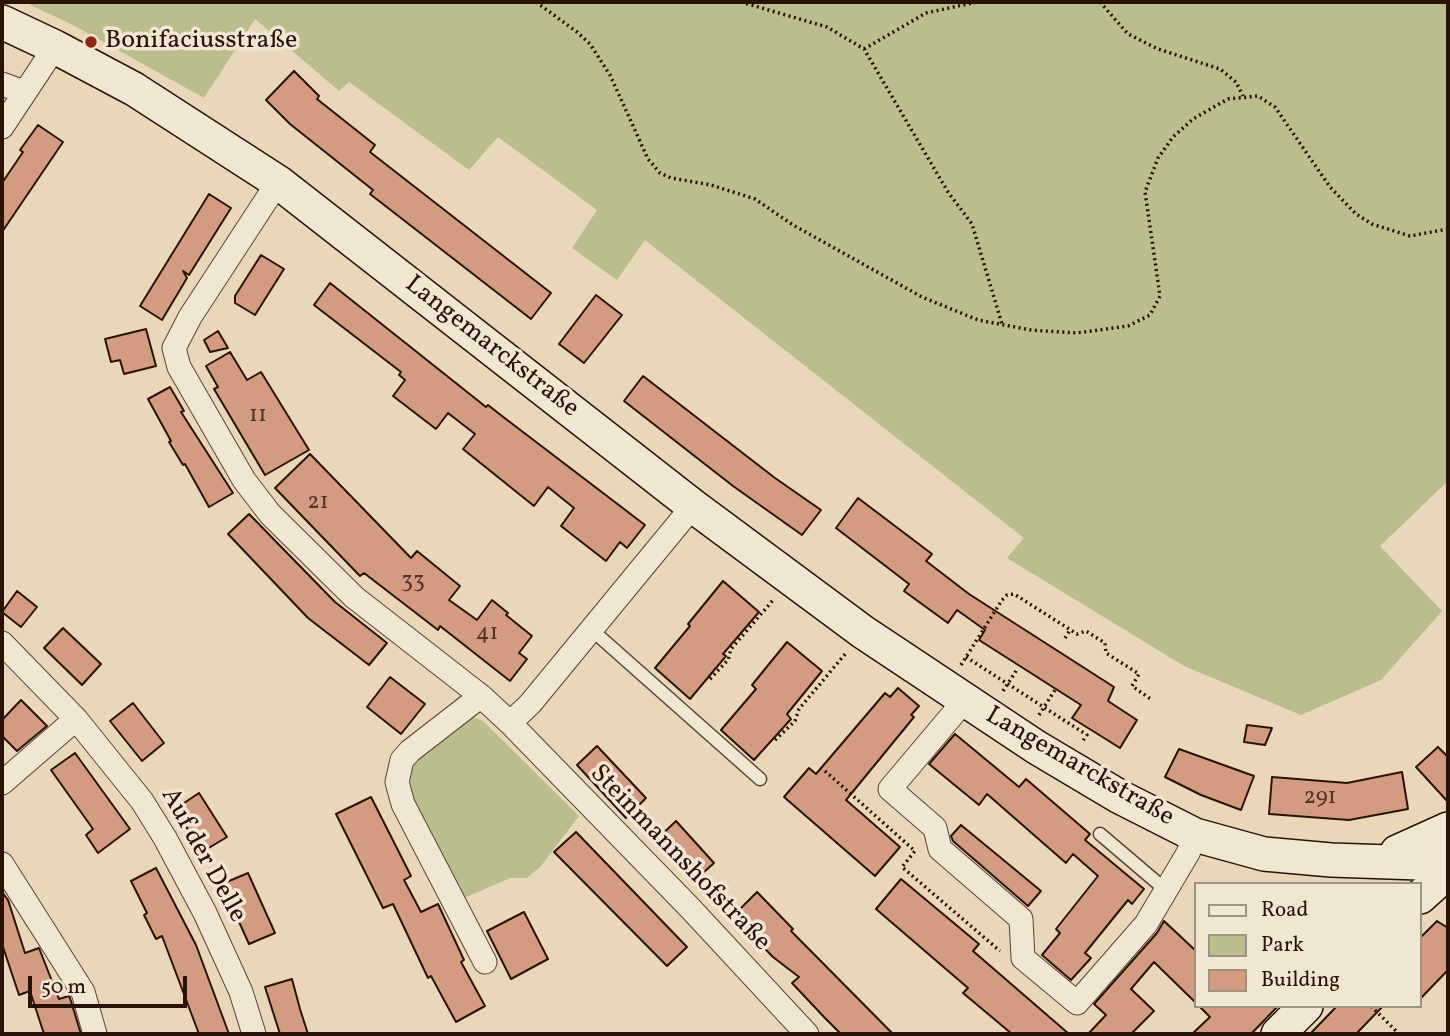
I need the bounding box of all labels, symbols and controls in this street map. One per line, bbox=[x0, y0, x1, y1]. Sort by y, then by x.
place label: Bonifaciusstraße bbox=[105, 26, 297, 58]
marker: Bonifaciusstraße bbox=[83, 34, 99, 50]
street label: Langemarckstraße bbox=[398, 270, 584, 426]
house number: 11 bbox=[249, 403, 267, 431]
house number: 21 bbox=[307, 490, 329, 518]
house number: 33 bbox=[401, 569, 425, 597]
house number: 41 bbox=[476, 621, 498, 649]
street label: Langemarckstraße bbox=[979, 701, 1179, 835]
street label: Steinmannshofstraße bbox=[582, 759, 776, 959]
street label: Auf der Delle bbox=[152, 783, 252, 929]
house number: 291 bbox=[1304, 785, 1336, 813]
legend bbox=[1194, 882, 1422, 1008]
text: Road bbox=[1261, 896, 1308, 925]
text: Park bbox=[1261, 931, 1304, 960]
scale bar bbox=[32, 962, 191, 1006]
text: Building bbox=[1261, 966, 1340, 995]
text: 50 m bbox=[41, 973, 86, 1002]

